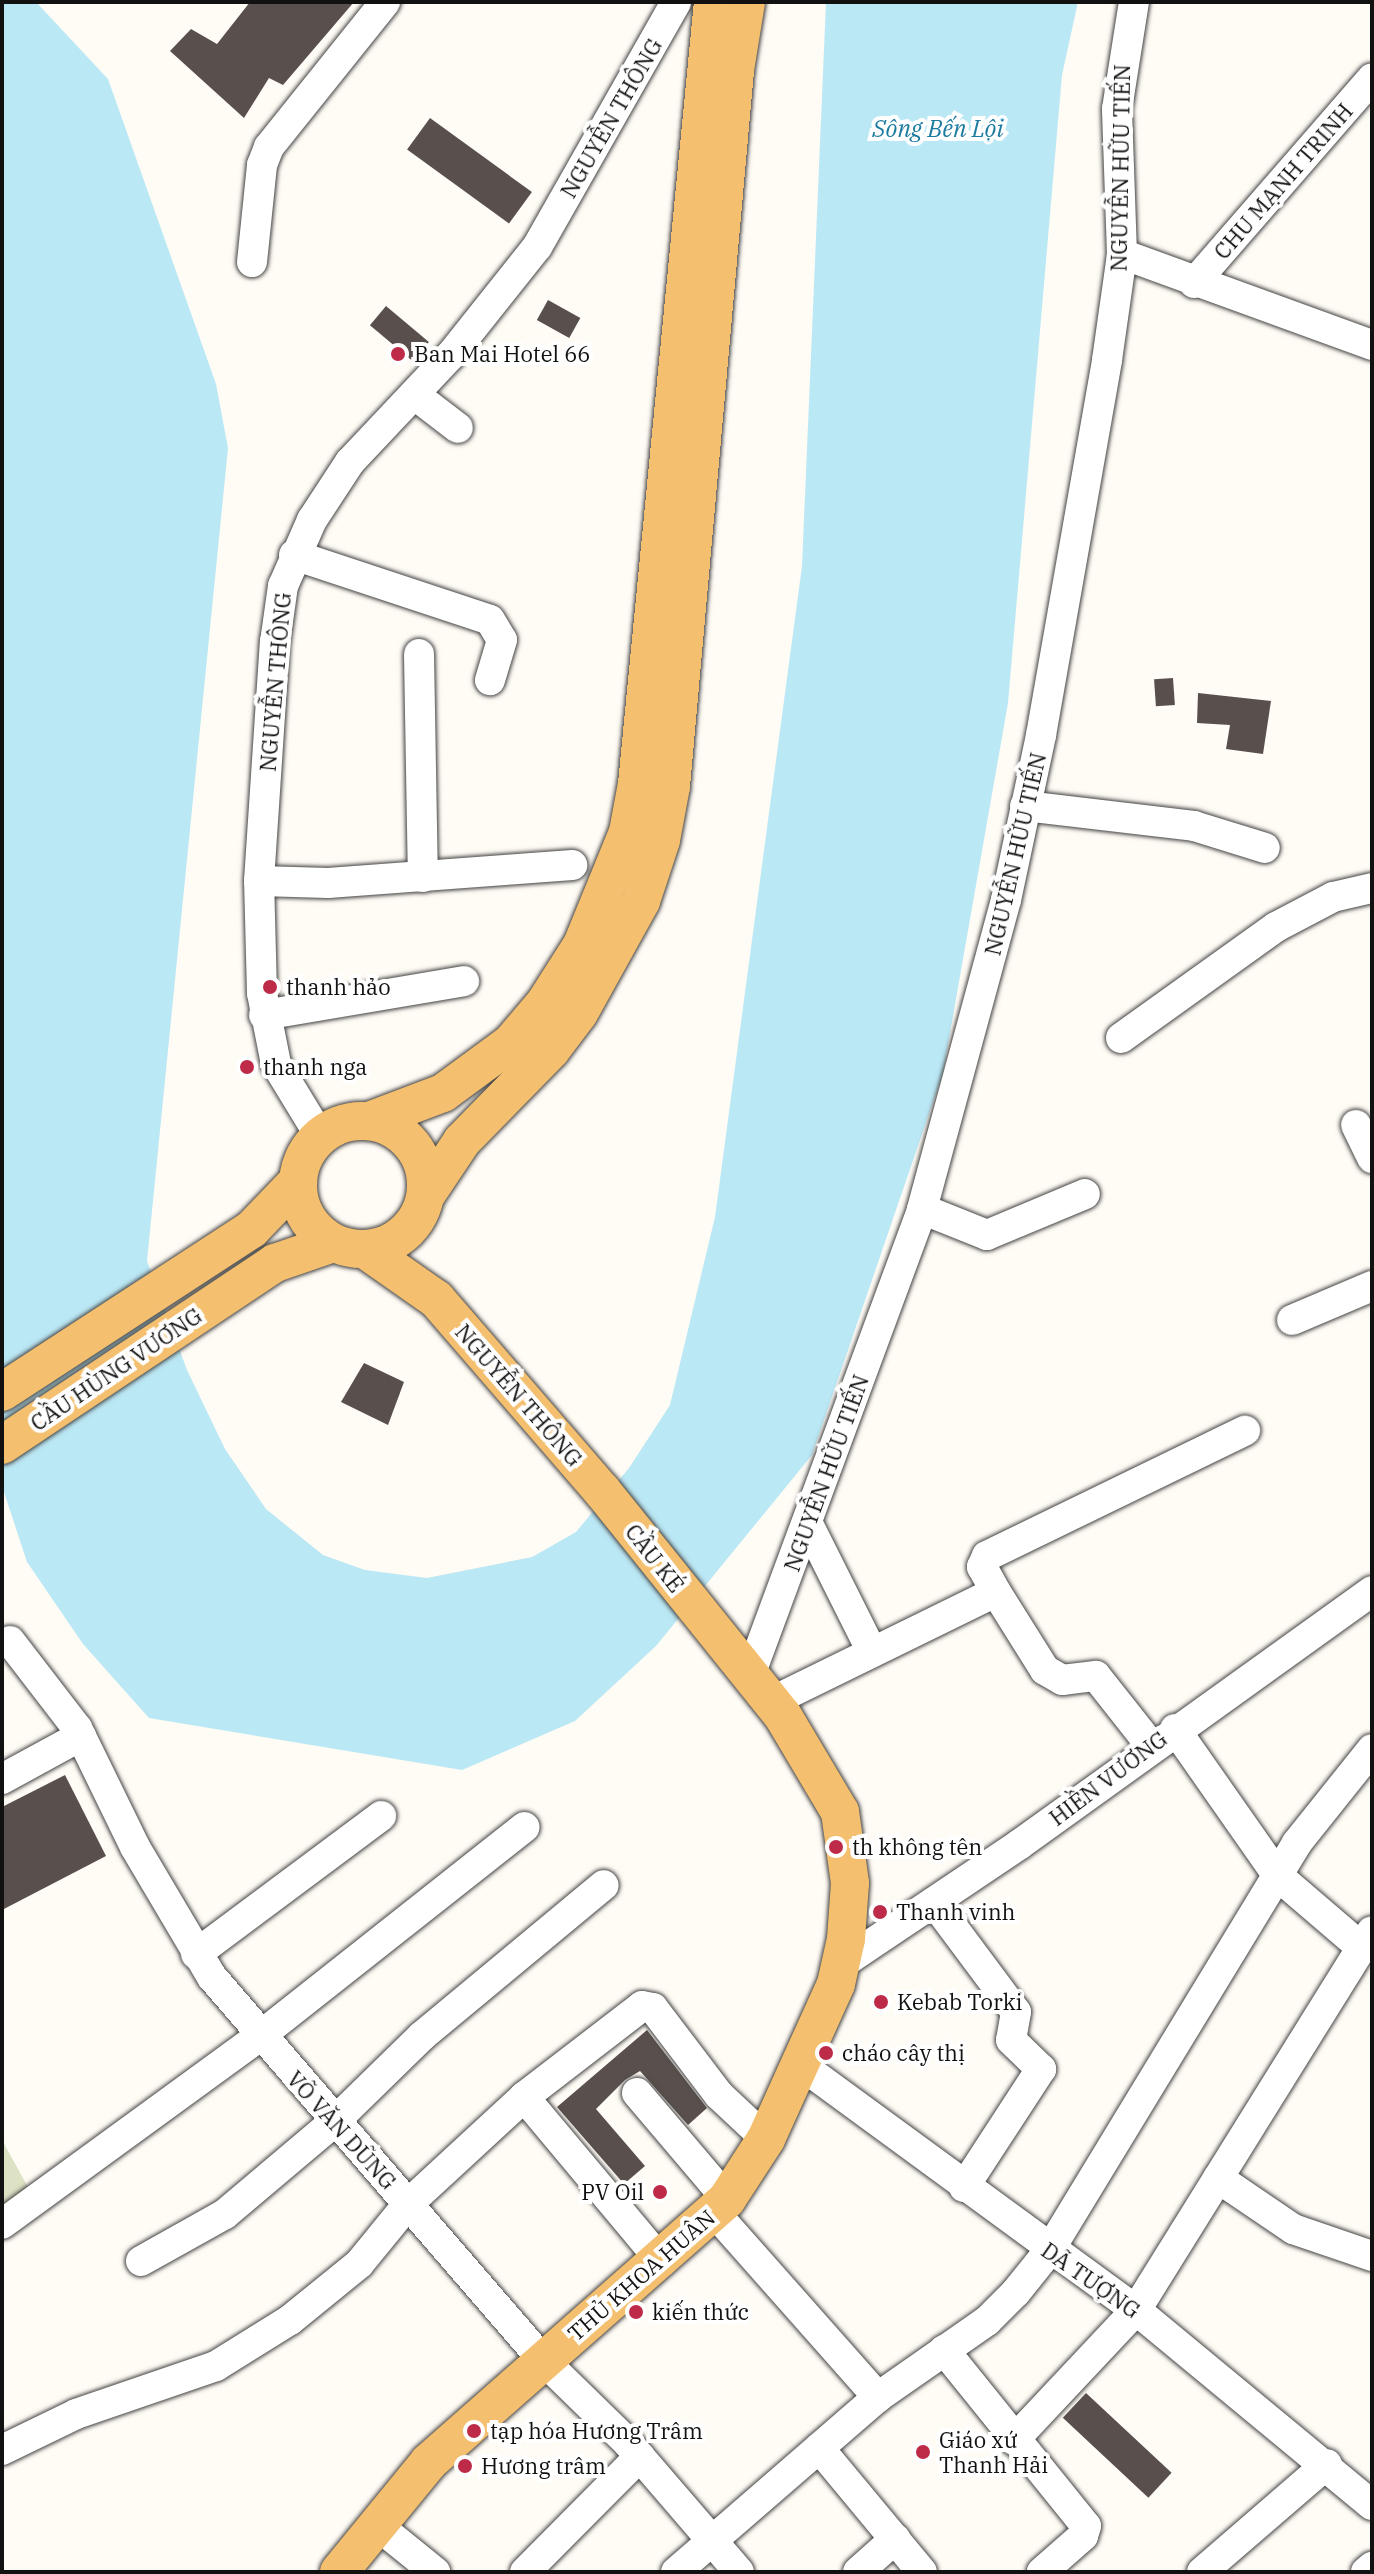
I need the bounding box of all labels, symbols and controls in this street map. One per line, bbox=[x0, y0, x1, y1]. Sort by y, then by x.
street label: NGUYỄN THÔNG bbox=[555, 34, 667, 202]
street label: NGUYỄN HỮU TIẾN bbox=[1105, 64, 1135, 272]
street label: CHU MẠNH TRINH bbox=[1208, 98, 1358, 264]
water label: Sông Bến Lội bbox=[872, 115, 1004, 143]
place label: Ban Mai Hotel 66 bbox=[414, 341, 591, 367]
marker: Ban Mai Hotel 66 bbox=[389, 345, 407, 363]
street label: NGUYỄN THÔNG bbox=[254, 591, 296, 773]
street label: NGUYỄN HỮU TIẾN bbox=[979, 750, 1051, 958]
place label: thanh hảo bbox=[286, 974, 391, 1000]
marker: thanh hảo bbox=[261, 978, 279, 996]
place label: thanh nga bbox=[263, 1054, 367, 1080]
marker: thanh nga bbox=[238, 1058, 256, 1076]
street label: CẦU HÙNG VƯƠNG bbox=[25, 1302, 207, 1436]
street label: NGUYỄN THÔNG bbox=[450, 1318, 588, 1472]
street label: NGUYỄN HỮU TIẾN bbox=[778, 1371, 874, 1575]
street label: CẦU KÉ bbox=[620, 1519, 690, 1597]
street label: HIỀN VƯƠNG bbox=[1044, 1725, 1172, 1831]
place label: th không tên bbox=[852, 1834, 982, 1860]
marker: th không tên bbox=[827, 1838, 845, 1856]
place label: Thanh vinh bbox=[896, 1899, 1015, 1925]
marker: Thanh vinh bbox=[871, 1903, 889, 1921]
place label: Kebab Torki bbox=[897, 1989, 1023, 2015]
marker: Kebab Torki bbox=[872, 1993, 890, 2011]
place label: cháo cây thị bbox=[842, 2040, 965, 2066]
marker: cháo cây thị bbox=[817, 2044, 835, 2062]
street label: VÕ VĂN DŨNG bbox=[282, 2065, 402, 2195]
place label: PV Oil bbox=[581, 2179, 644, 2205]
marker: PV Oil bbox=[651, 2183, 669, 2201]
street label: THỦ KHOA HUÂN bbox=[562, 2204, 720, 2346]
street label: DÃ TƯỢNG bbox=[1037, 2236, 1145, 2324]
place label: kiến thức bbox=[652, 2299, 749, 2325]
marker: kiến thức bbox=[627, 2303, 645, 2321]
place label: tạp hóa Hương Trâm bbox=[490, 2418, 703, 2444]
marker: tạp hóa Hương Trâm bbox=[465, 2422, 483, 2440]
place label: Giáo xứ Thanh Hải bbox=[939, 2426, 1048, 2478]
marker: Giáo xứ Thanh Hải bbox=[914, 2443, 932, 2461]
place label: Hương trâm bbox=[481, 2453, 606, 2479]
marker: Hương trâm bbox=[456, 2457, 474, 2475]

